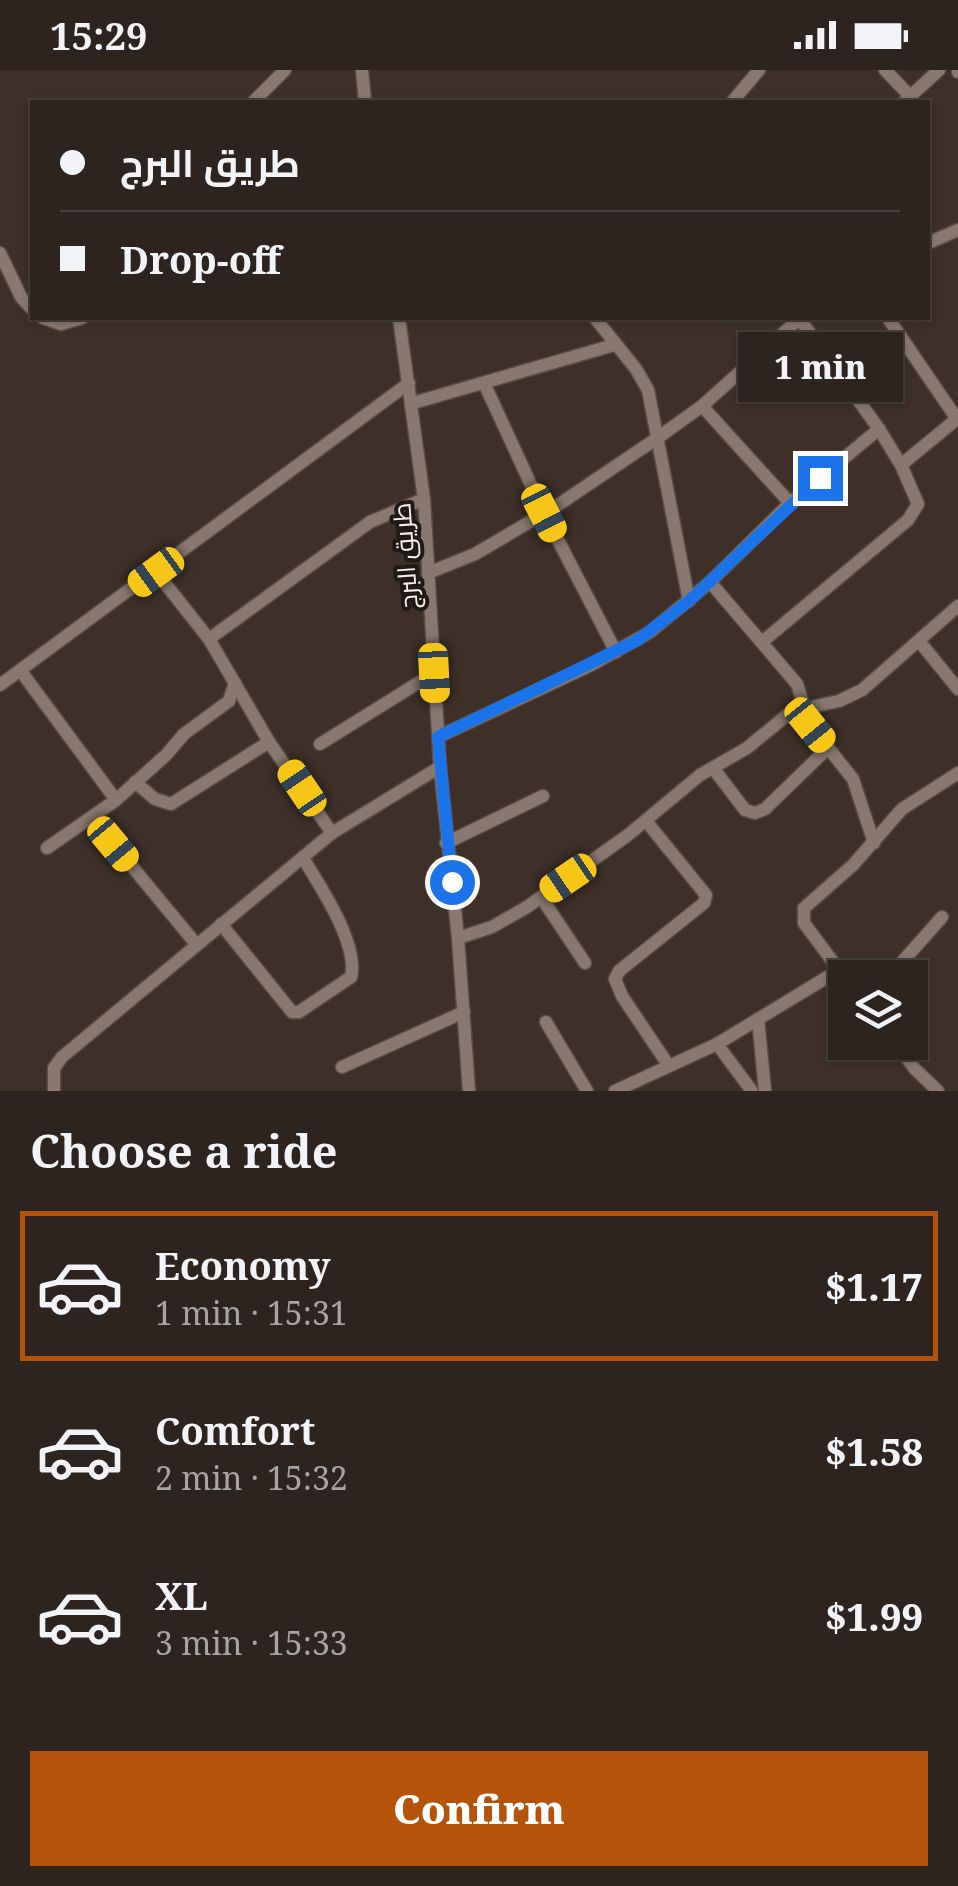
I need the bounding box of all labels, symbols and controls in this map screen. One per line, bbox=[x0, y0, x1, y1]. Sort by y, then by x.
text: 15:29 bbox=[50, 9, 147, 61]
text: طريق البرج bbox=[120, 136, 300, 188]
text: Drop-off bbox=[120, 233, 281, 285]
callout: 1 min bbox=[738, 333, 902, 403]
text: 1 min bbox=[775, 345, 866, 388]
route end bbox=[798, 456, 843, 501]
car bbox=[517, 479, 571, 547]
street label: طريق البرج bbox=[383, 502, 426, 610]
car bbox=[123, 542, 189, 602]
car bbox=[417, 642, 451, 704]
car bbox=[779, 692, 841, 758]
car bbox=[273, 755, 331, 821]
car bbox=[82, 811, 144, 877]
car bbox=[535, 849, 601, 907]
route start bbox=[430, 860, 475, 905]
map controls bbox=[828, 960, 928, 1060]
button: layers bbox=[828, 960, 928, 1060]
text: Choose a ride bbox=[30, 1120, 338, 1181]
text: Economy bbox=[155, 1239, 331, 1291]
icon: car bbox=[35, 1241, 125, 1331]
text: $1.17 bbox=[825, 1260, 923, 1312]
text: 1 min · 15:31 bbox=[155, 1291, 348, 1334]
text: Comfort bbox=[155, 1404, 315, 1456]
icon: car bbox=[35, 1406, 125, 1496]
text: $1.58 bbox=[825, 1425, 923, 1477]
text: 2 min · 15:32 bbox=[155, 1456, 348, 1499]
text: XL bbox=[155, 1569, 208, 1621]
icon: car bbox=[35, 1571, 125, 1661]
text: $1.99 bbox=[825, 1590, 923, 1642]
text: 3 min · 15:33 bbox=[155, 1621, 348, 1664]
button: Confirm bbox=[30, 1751, 928, 1866]

